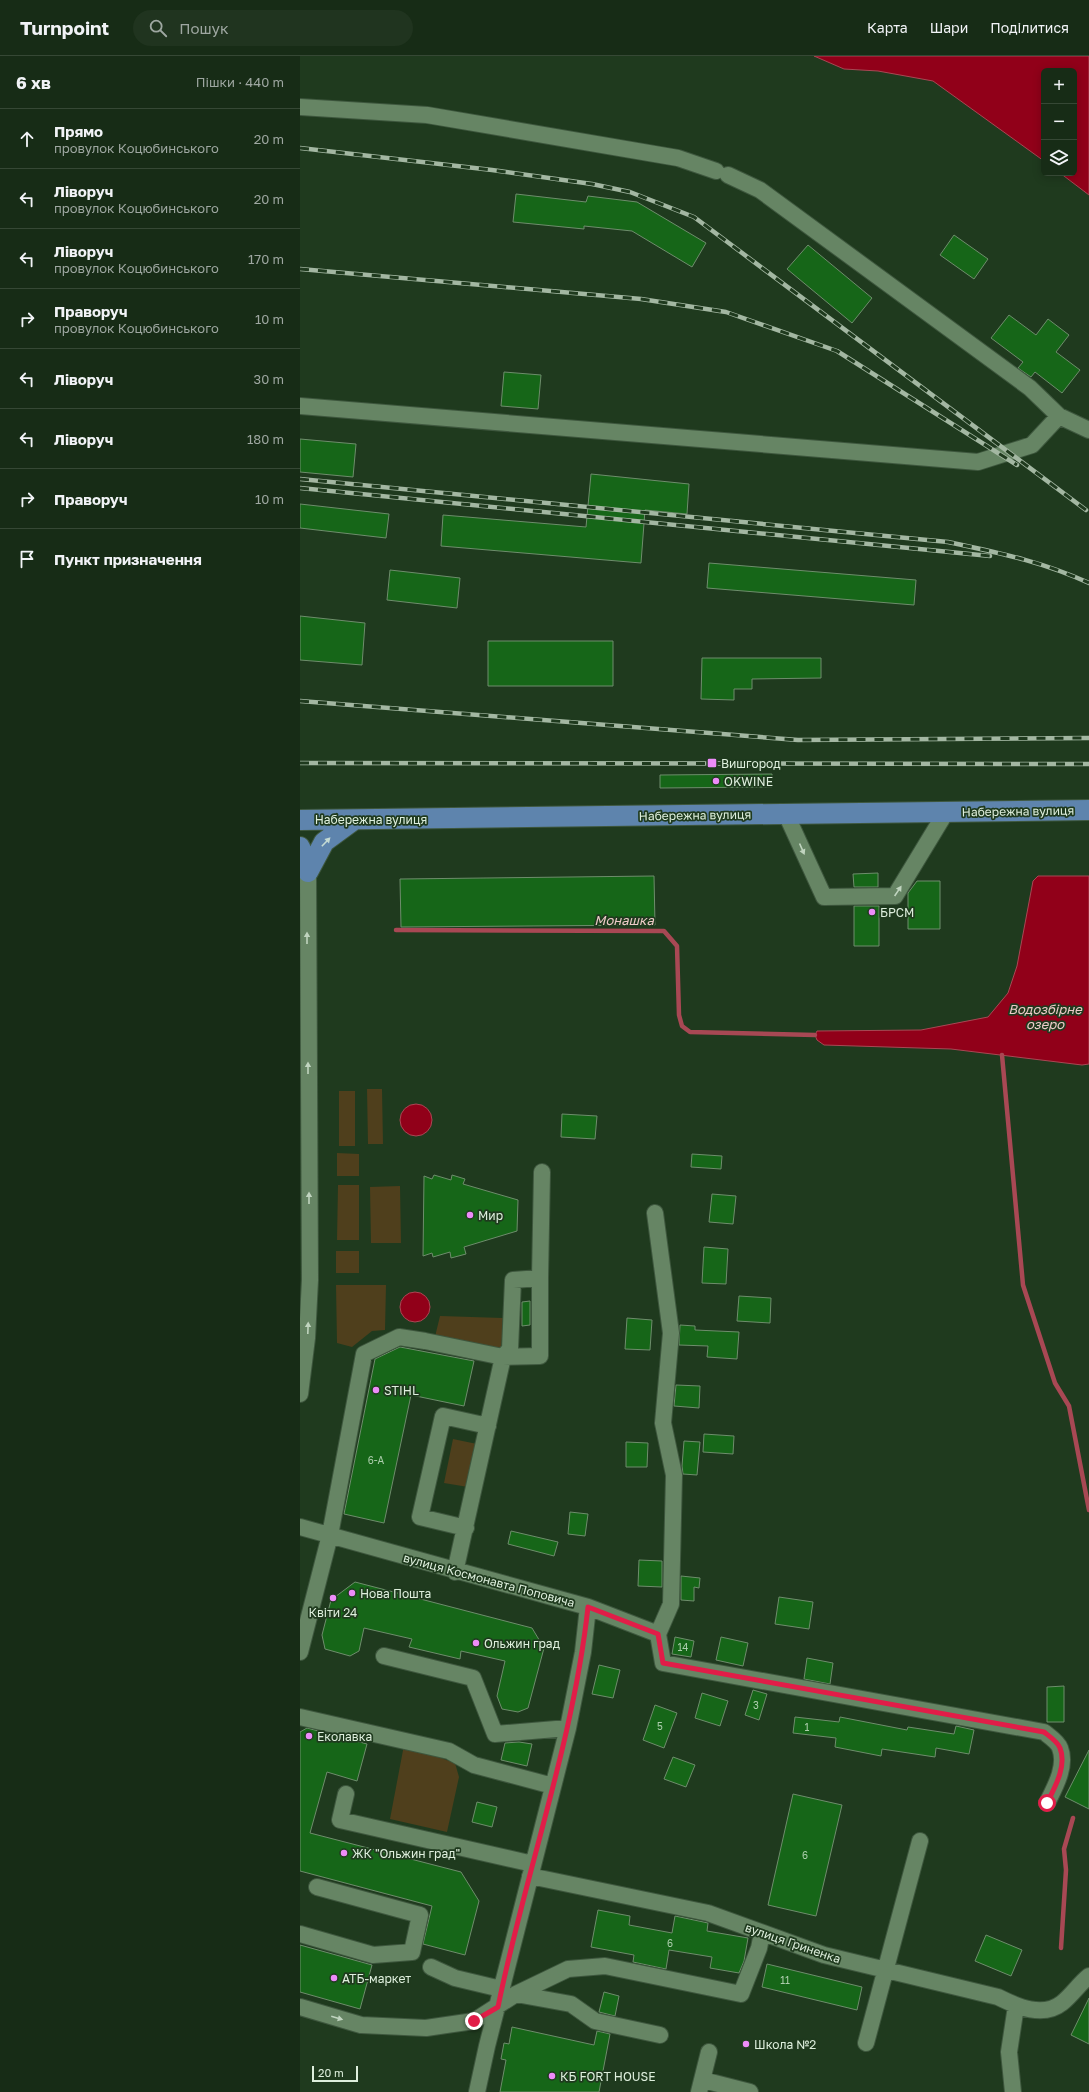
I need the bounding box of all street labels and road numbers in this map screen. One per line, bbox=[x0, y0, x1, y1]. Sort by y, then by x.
street label: Набережна вулиця bbox=[962, 803, 1074, 819]
street label: Набережна вулиця bbox=[639, 807, 751, 823]
street label: Набережна вулиця bbox=[315, 812, 427, 827]
street label: вулиця Космонавта Поповича bbox=[402, 1550, 576, 1610]
street label: вулиця Гриненка bbox=[743, 1920, 843, 1966]

